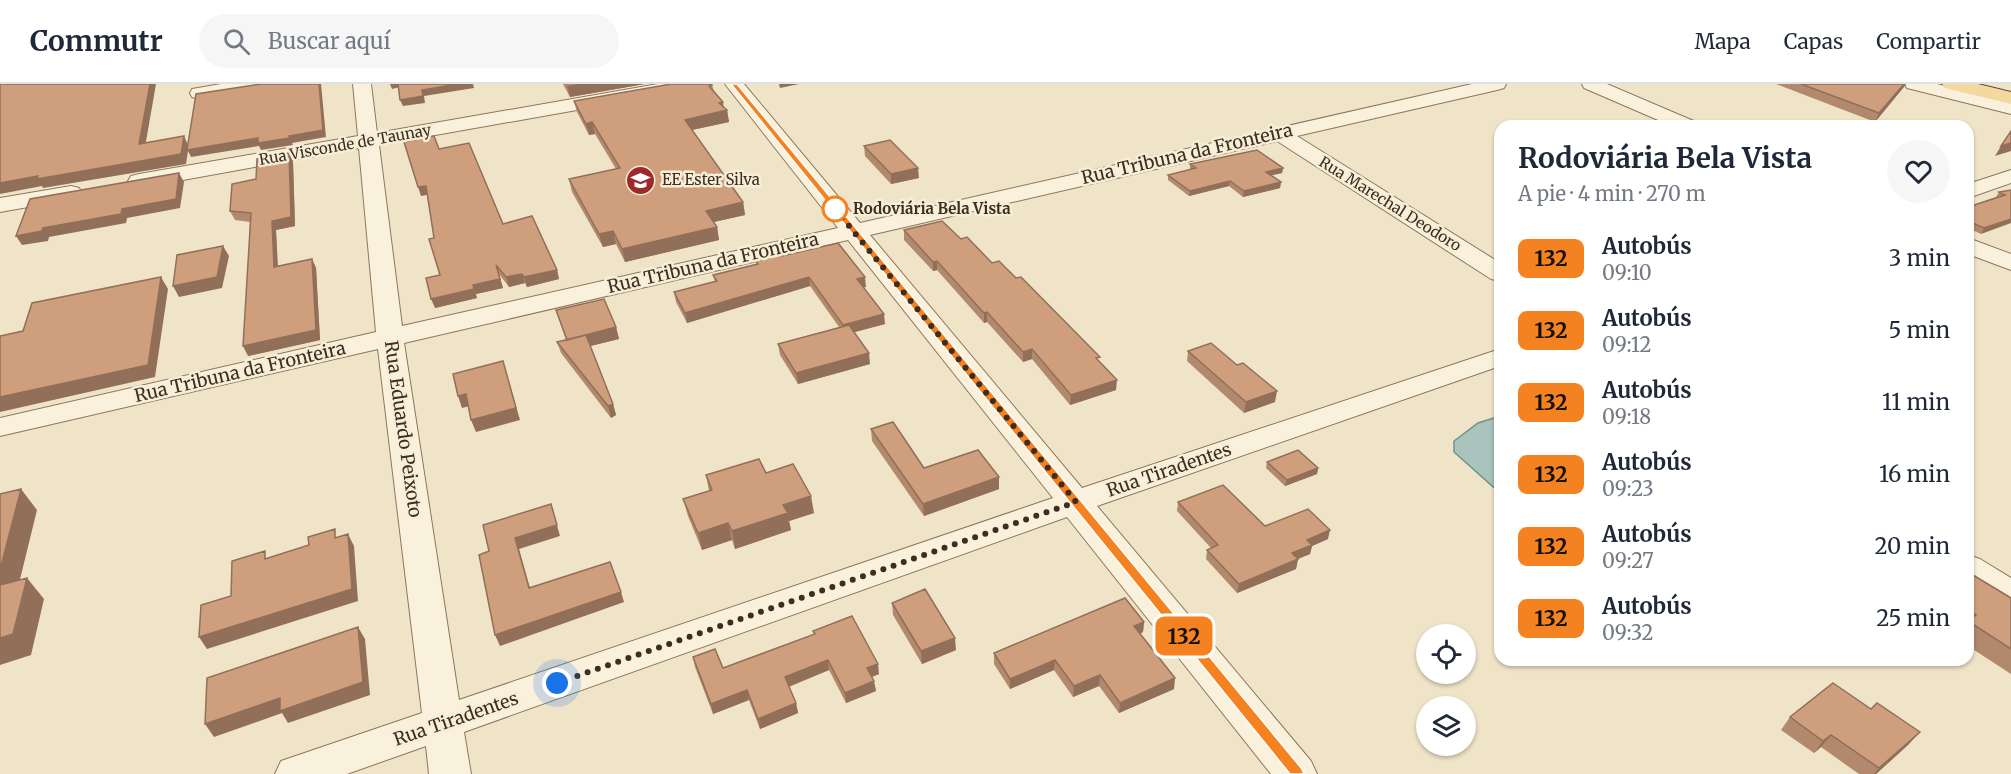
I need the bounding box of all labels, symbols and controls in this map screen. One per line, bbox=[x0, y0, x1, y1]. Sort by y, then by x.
search box bbox=[199, 14, 619, 68]
text: Commutr bbox=[30, 23, 163, 59]
icon: search bbox=[220, 25, 253, 58]
text: Buscar aquí bbox=[268, 27, 391, 55]
text: Mapa bbox=[1694, 28, 1751, 55]
text: Capas bbox=[1784, 28, 1843, 55]
text: Compartir bbox=[1876, 28, 1981, 55]
street label: Rua Tribuna da Fronteira bbox=[1079, 118, 1295, 189]
street label: Rua Visconde de Taunay bbox=[257, 120, 433, 169]
text: Rodoviária Bela Vista bbox=[1518, 140, 1812, 176]
button: heart bbox=[1887, 140, 1950, 203]
street label: Rua Marechal Deodoro bbox=[1316, 152, 1465, 255]
school or university icon: EE Ester Silva bbox=[625, 164, 657, 196]
place label: EE Ester Silva bbox=[662, 170, 760, 189]
text: A pie · 4 min · 270 m bbox=[1518, 181, 1706, 206]
marker: Rodoviária Bela Vista bbox=[822, 196, 848, 222]
place label: Rodoviária Bela Vista bbox=[853, 199, 1011, 218]
street label: Rua Tribuna da Fronteira bbox=[605, 227, 821, 298]
text: Autobús bbox=[1602, 232, 1692, 260]
text: 3 min bbox=[1889, 244, 1950, 272]
text: 132 bbox=[1534, 245, 1568, 272]
text: 09:10 bbox=[1602, 260, 1652, 285]
text: Autobús bbox=[1602, 304, 1692, 332]
text: 5 min bbox=[1888, 316, 1950, 344]
text: 132 bbox=[1534, 317, 1568, 344]
text: 09:12 bbox=[1602, 332, 1651, 357]
street label: Rua Tribuna da Fronteira bbox=[132, 336, 348, 407]
street label: Rua Eduardo Peixoto bbox=[380, 339, 427, 519]
text: Autobús bbox=[1602, 376, 1692, 404]
text: 11 min bbox=[1882, 388, 1950, 416]
text: 132 bbox=[1534, 389, 1568, 416]
text: 09:18 bbox=[1602, 404, 1651, 429]
street label: Rua Tiradentes bbox=[1103, 437, 1234, 502]
text: Autobús bbox=[1602, 448, 1692, 476]
text: 16 min bbox=[1879, 460, 1950, 488]
text: 132 bbox=[1534, 461, 1568, 488]
text: 09:23 bbox=[1602, 476, 1654, 501]
text: Autobús bbox=[1602, 520, 1692, 548]
text: 20 min bbox=[1874, 532, 1950, 560]
text: 132 bbox=[1534, 533, 1568, 560]
text: 09:27 bbox=[1602, 548, 1654, 573]
text: Autobús bbox=[1602, 592, 1692, 620]
text: 25 min bbox=[1876, 604, 1950, 632]
text: 132 bbox=[1534, 605, 1568, 632]
line badge: 132 bbox=[1150, 616, 1218, 656]
text: 09:32 bbox=[1602, 620, 1654, 645]
text: 132 bbox=[1167, 623, 1201, 650]
map controls bbox=[1416, 624, 1476, 756]
button: locate bbox=[1416, 624, 1476, 684]
your location bbox=[542, 668, 572, 698]
street label: Rua Tiradentes bbox=[390, 686, 521, 751]
button: layers bbox=[1416, 696, 1476, 756]

